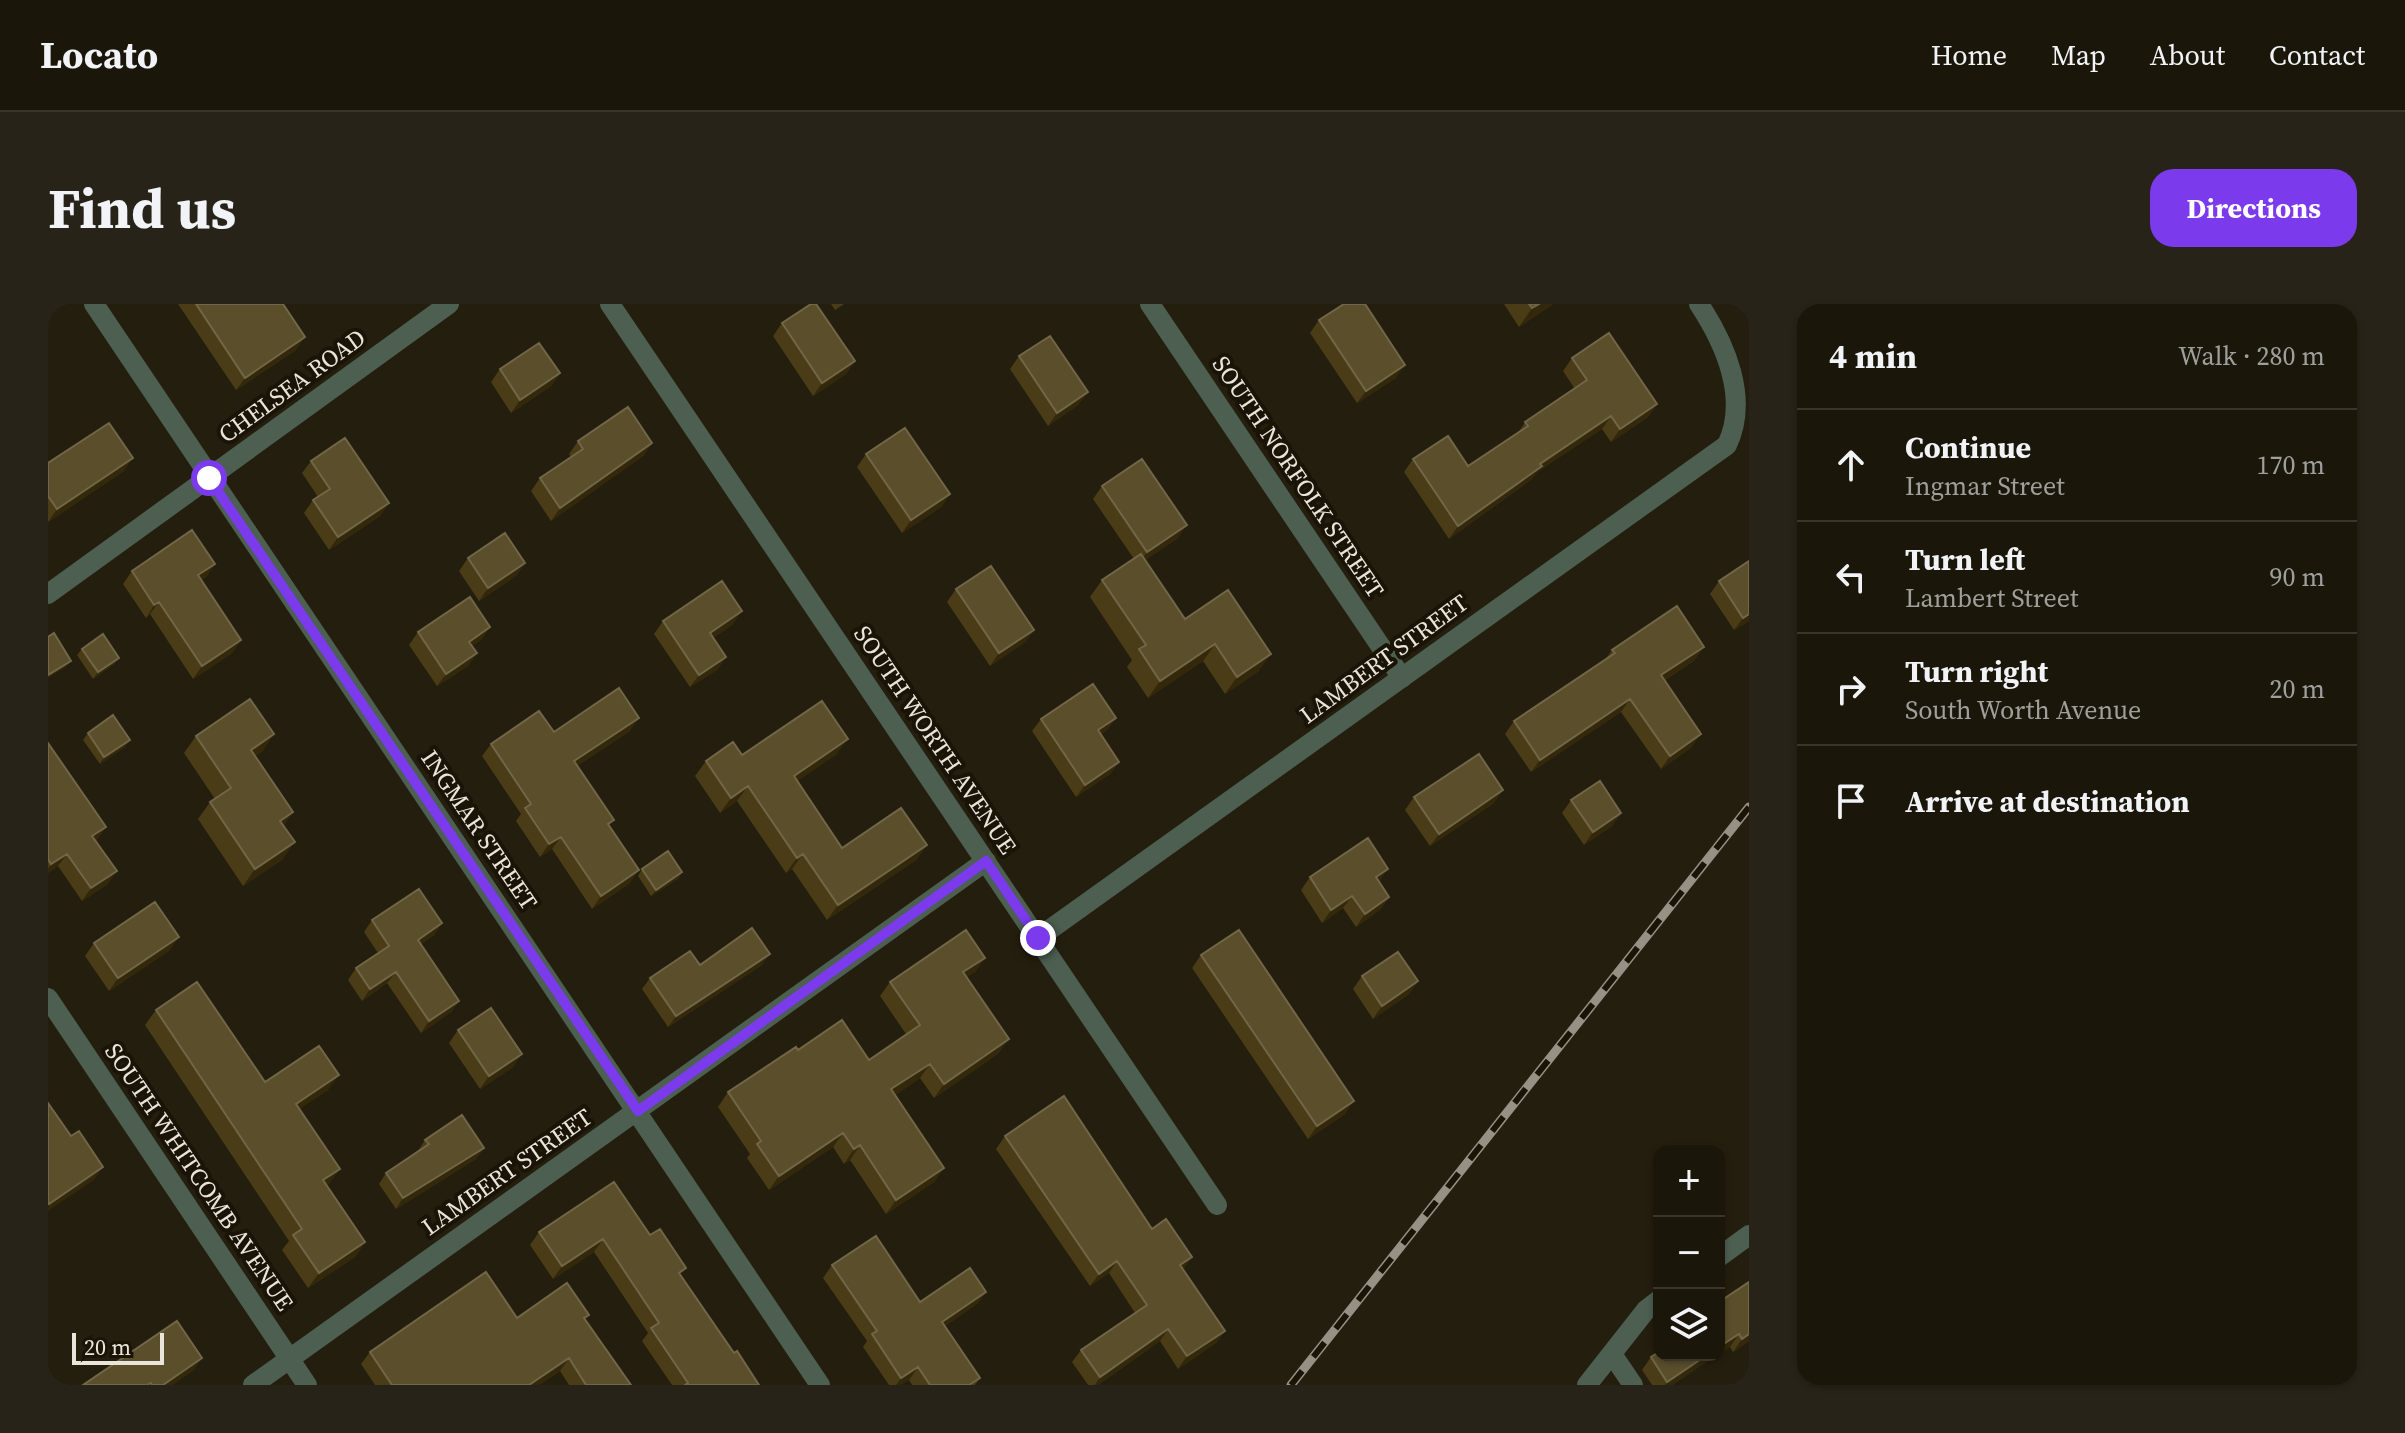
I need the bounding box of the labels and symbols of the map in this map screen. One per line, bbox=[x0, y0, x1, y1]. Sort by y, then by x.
street label: CHELSEA ROAD bbox=[211, 321, 372, 450]
street label: SOUTH NORFOLK STREET bbox=[1205, 349, 1392, 605]
route start bbox=[191, 460, 227, 496]
street label: LAMBERT STREET bbox=[1293, 586, 1475, 731]
street label: SOUTH WORTH AVENUE bbox=[846, 619, 1024, 861]
street label: INGMAR STREET bbox=[414, 743, 546, 917]
route end bbox=[1020, 920, 1056, 956]
street label: SOUTH WHITCOMB AVENUE bbox=[97, 1037, 301, 1317]
street label: LAMBERT STREET bbox=[415, 1100, 599, 1243]
scale bar bbox=[72, 1329, 164, 1365]

